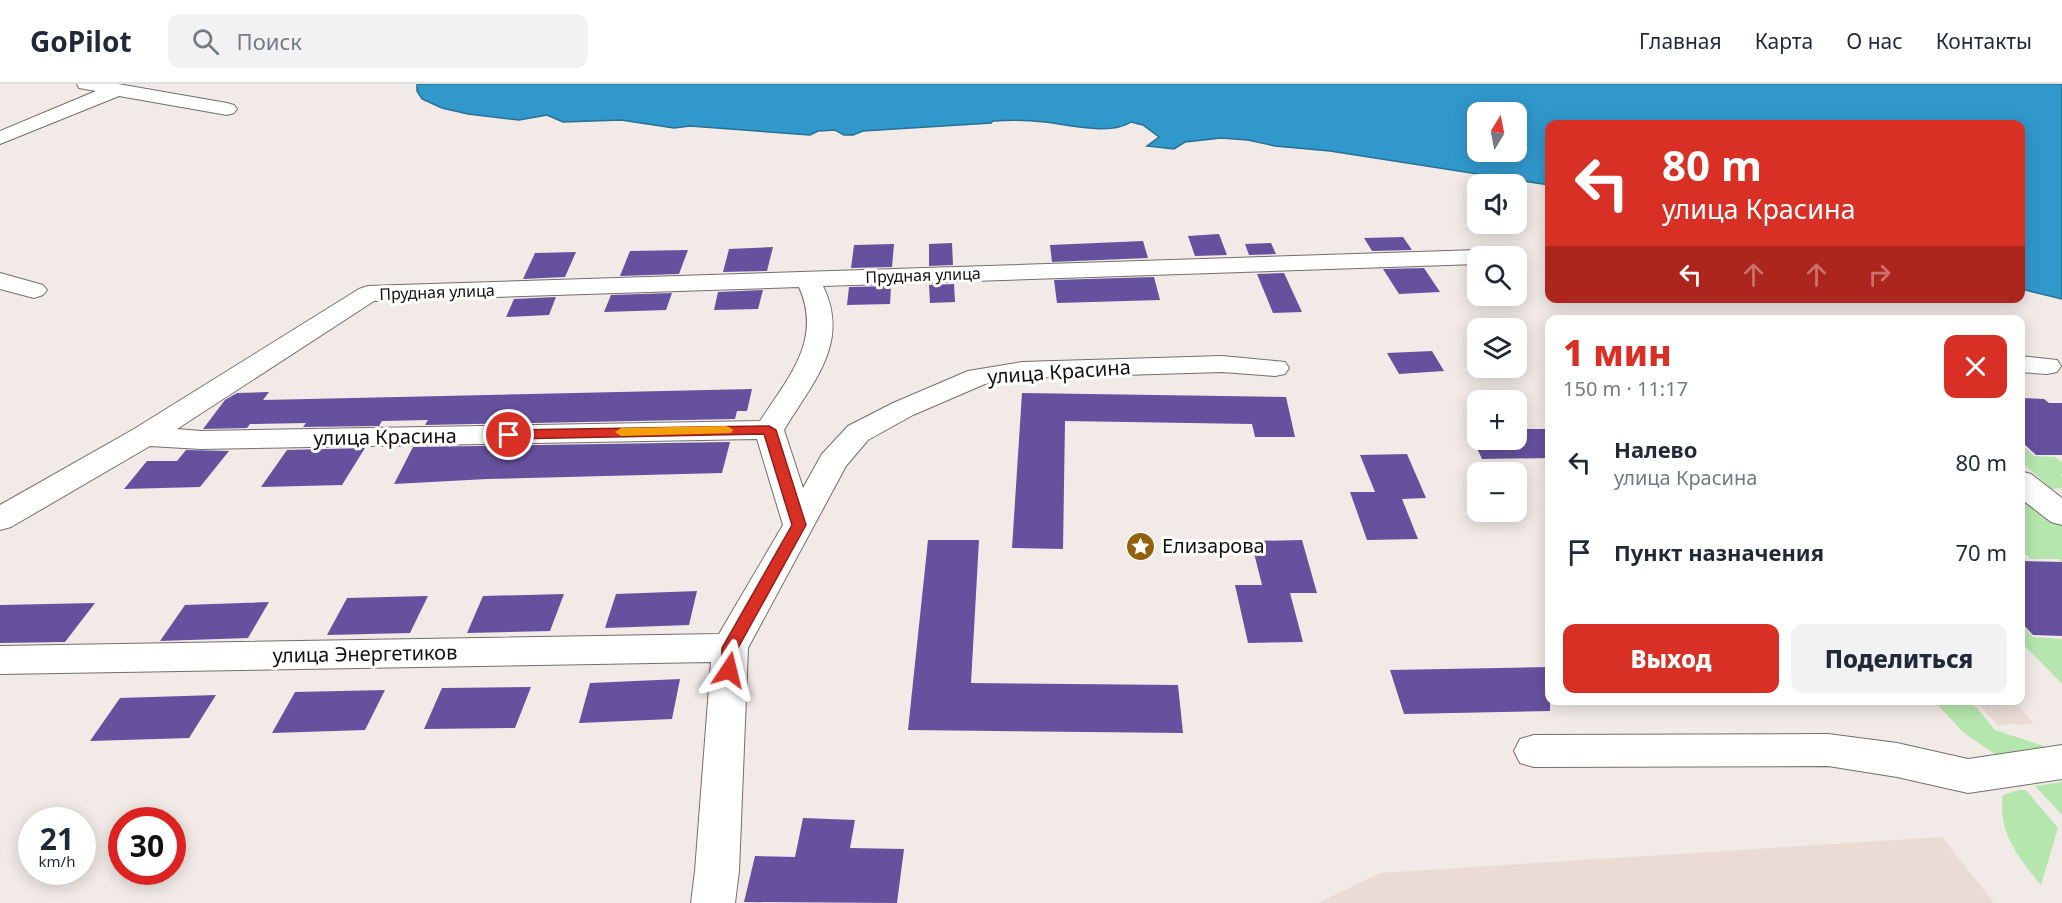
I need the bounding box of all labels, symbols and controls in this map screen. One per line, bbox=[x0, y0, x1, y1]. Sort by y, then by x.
search box bbox=[168, 14, 588, 68]
text: GoPilot bbox=[30, 22, 132, 60]
icon: search bbox=[189, 25, 222, 58]
text: Поиск bbox=[237, 26, 302, 56]
text: Главная bbox=[1639, 27, 1722, 55]
text: Карта bbox=[1755, 27, 1813, 55]
text: О нас bbox=[1846, 27, 1903, 55]
text: Контакты bbox=[1936, 27, 2032, 55]
north arrow bbox=[1467, 102, 1527, 162]
map controls bbox=[1467, 102, 1527, 522]
text: 80 m bbox=[1662, 136, 1762, 193]
icon: left bbox=[1563, 144, 1641, 222]
button: sound bbox=[1467, 174, 1527, 234]
text: улица Красина bbox=[1662, 190, 1856, 227]
button: search bbox=[1467, 246, 1527, 306]
icon: left bbox=[1674, 258, 1707, 291]
icon: ahead bbox=[1737, 258, 1770, 291]
icon: ahead bbox=[1800, 258, 1833, 291]
icon: right bbox=[1863, 258, 1896, 291]
street label: Прудная улица bbox=[865, 262, 981, 288]
street label: Прудная улица bbox=[379, 279, 495, 305]
button: layers bbox=[1467, 318, 1527, 378]
text: 1 мин bbox=[1563, 328, 1672, 377]
button: close bbox=[1944, 335, 2007, 398]
street label: улица Красина bbox=[987, 353, 1131, 390]
text: 150 m · 11:17 bbox=[1563, 375, 1688, 402]
button: + bbox=[1467, 390, 1527, 450]
pin bbox=[483, 409, 534, 460]
icon: arrive bbox=[492, 418, 525, 451]
street label: улица Красина bbox=[313, 422, 457, 451]
text: Налево bbox=[1614, 434, 1697, 464]
icon: left bbox=[1563, 446, 1596, 479]
text: 80 m bbox=[1956, 447, 2007, 477]
button: − bbox=[1467, 462, 1527, 522]
text: улица Красина bbox=[1614, 464, 1757, 491]
place icon: Елизарова bbox=[1125, 530, 1157, 562]
place label: Елизарова bbox=[1162, 532, 1265, 559]
icon: arrive bbox=[1563, 536, 1596, 569]
text: Пункт назначения bbox=[1614, 537, 1824, 567]
text: 70 m bbox=[1956, 537, 2007, 567]
button: Выход bbox=[1563, 624, 1779, 693]
button: Поделиться bbox=[1791, 624, 2007, 693]
street label: улица Энергетиков bbox=[272, 638, 458, 669]
position arrow bbox=[697, 638, 761, 702]
speed limit sign: 30 bbox=[108, 807, 186, 885]
text: 21 bbox=[40, 818, 74, 859]
text: km/h bbox=[39, 851, 75, 871]

